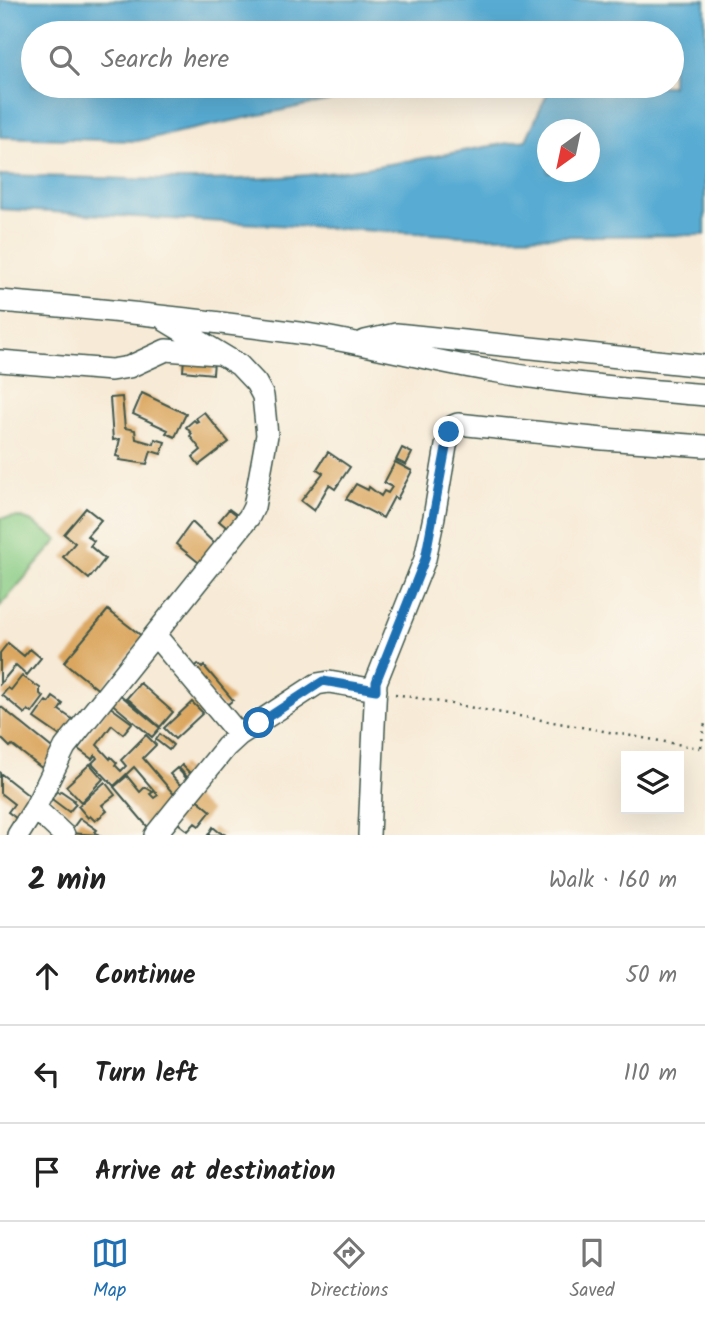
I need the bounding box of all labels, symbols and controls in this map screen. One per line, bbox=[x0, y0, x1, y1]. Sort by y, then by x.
search box bbox=[21, 21, 684, 98]
text: Search here bbox=[101, 39, 229, 81]
icon: search bbox=[45, 41, 83, 79]
north arrow bbox=[537, 119, 600, 182]
route end bbox=[433, 416, 464, 447]
route start bbox=[243, 707, 274, 738]
map controls bbox=[621, 751, 684, 814]
button: layers bbox=[621, 751, 684, 814]
text: 2 min bbox=[28, 857, 106, 905]
text: Walk · 160 m bbox=[549, 863, 677, 899]
text: Continue bbox=[95, 955, 196, 997]
icon: ahead bbox=[28, 957, 66, 995]
text: 50 m bbox=[626, 958, 677, 994]
text: Turn left bbox=[95, 1053, 198, 1095]
icon: left bbox=[28, 1055, 66, 1093]
text: 110 m bbox=[624, 1056, 677, 1092]
text: Arrive at destination bbox=[95, 1151, 335, 1193]
icon: arrive bbox=[28, 1153, 66, 1191]
tab: Map bbox=[91, 1234, 129, 1306]
tab: Directions bbox=[310, 1234, 388, 1306]
tab: Saved bbox=[569, 1234, 614, 1306]

